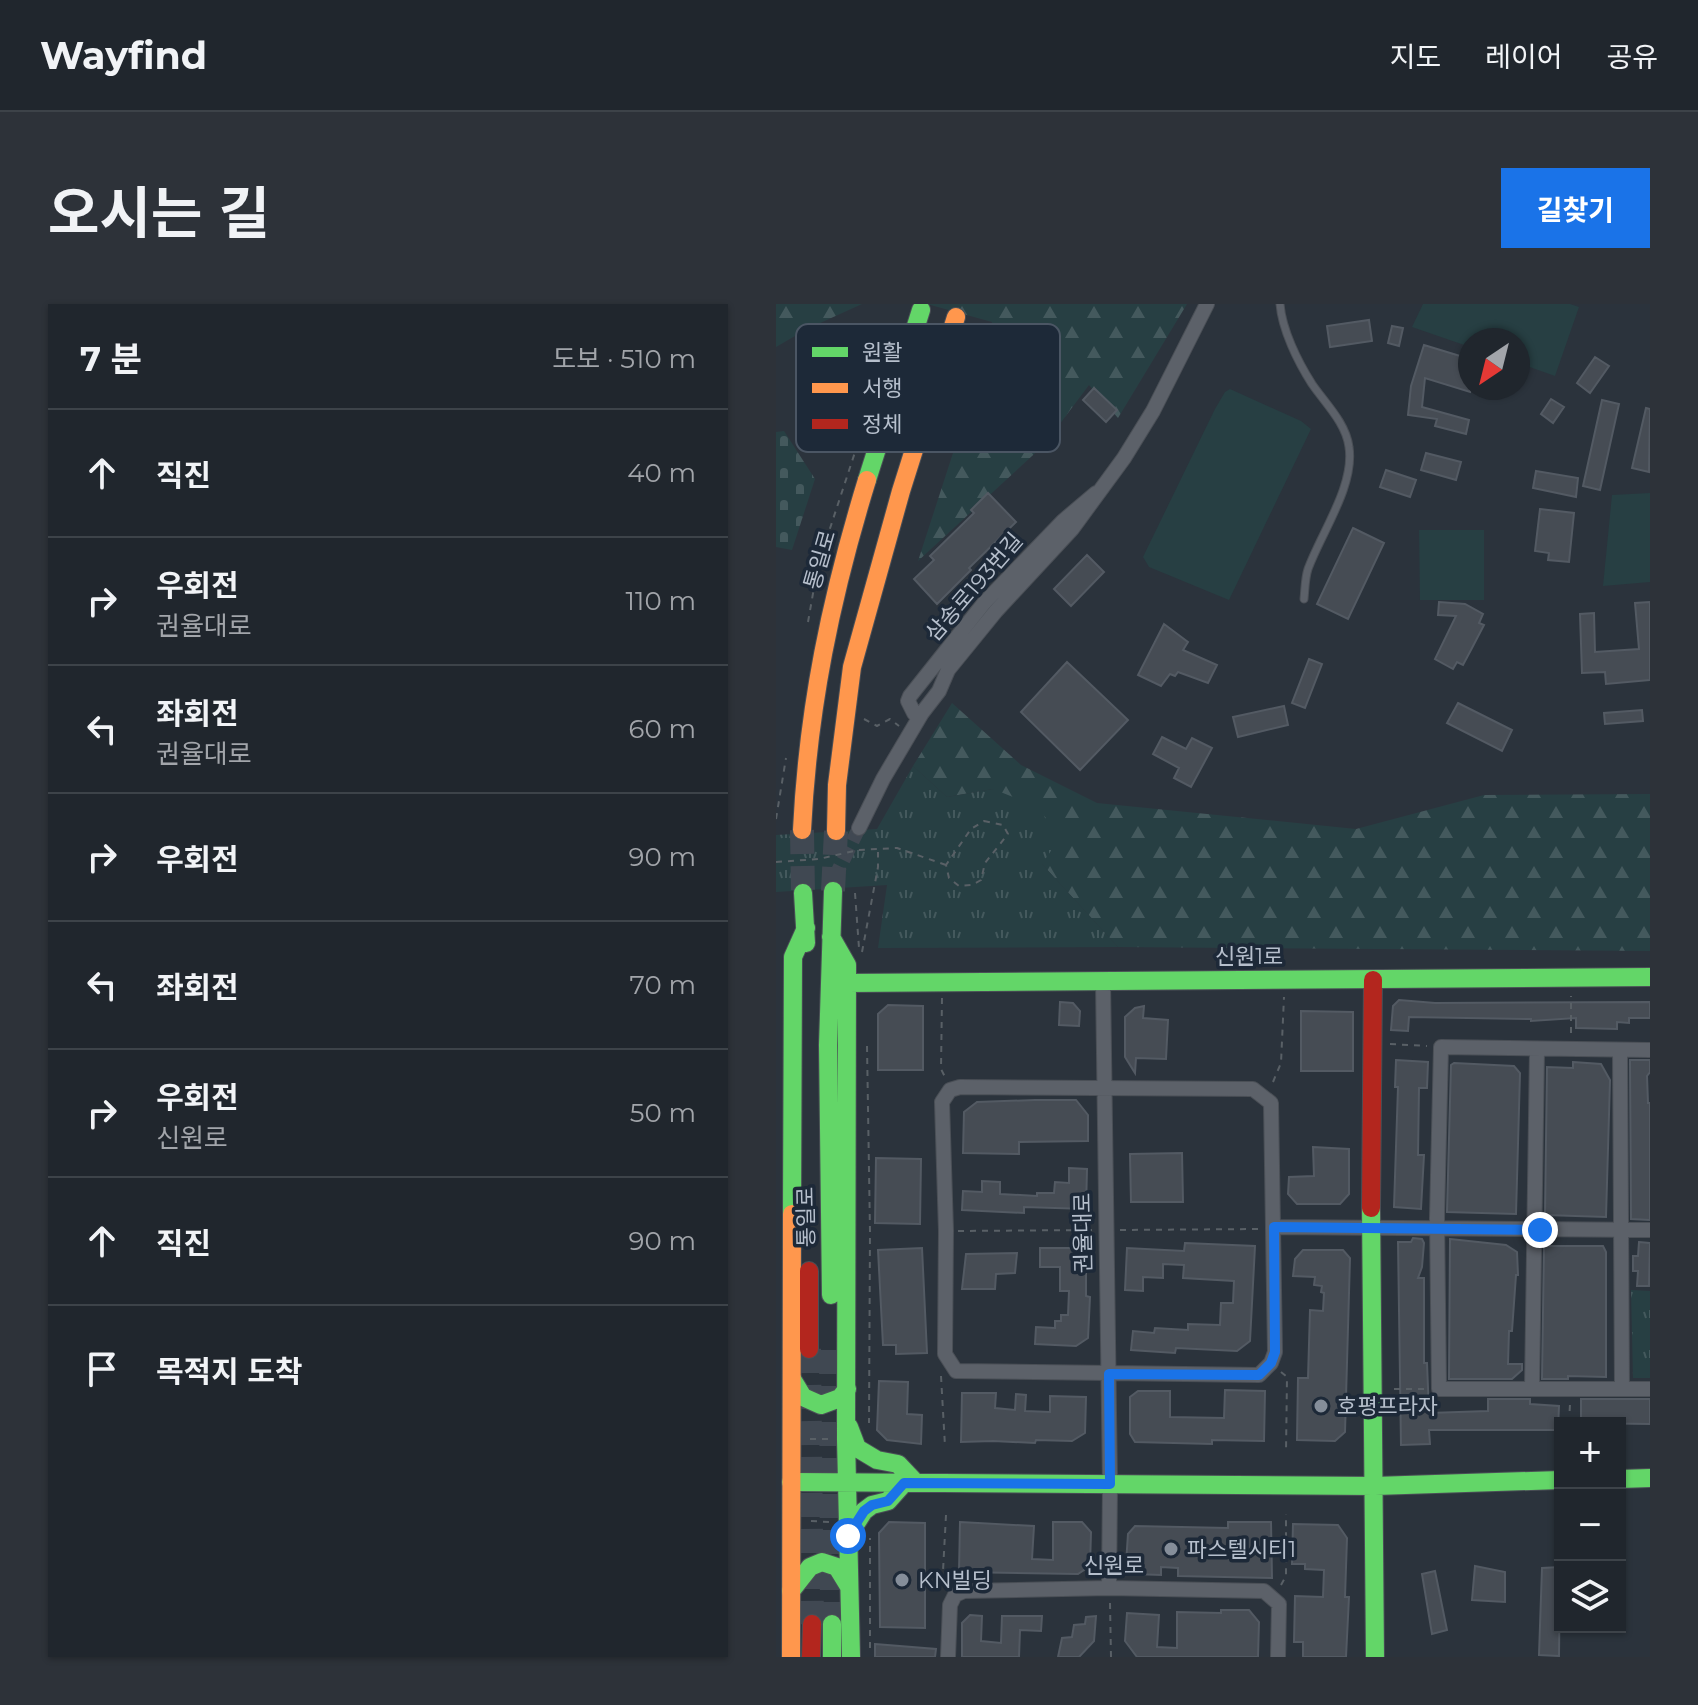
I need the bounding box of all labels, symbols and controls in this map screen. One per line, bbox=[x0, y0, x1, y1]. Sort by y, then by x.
text: Wayfind bbox=[40, 32, 207, 79]
text: 지도 bbox=[1390, 40, 1441, 74]
text: 레이어 bbox=[1485, 40, 1562, 74]
text: 공유 bbox=[1606, 40, 1658, 74]
button: 길찾기 bbox=[1501, 168, 1650, 248]
text: 오시는 길 bbox=[48, 179, 270, 247]
legend bbox=[796, 324, 1060, 452]
north arrow bbox=[1458, 328, 1530, 400]
text: 7 분 bbox=[80, 338, 142, 380]
text: 원활 bbox=[862, 339, 902, 366]
text: 도보 · 510 m bbox=[552, 343, 696, 375]
text: 서행 bbox=[862, 375, 902, 402]
text: 정체 bbox=[862, 411, 902, 438]
icon: ahead bbox=[80, 451, 124, 495]
text: 직진 bbox=[156, 457, 211, 494]
text: 40 m bbox=[627, 457, 696, 489]
street label: 통일로 bbox=[799, 527, 841, 593]
street label: 삼송로193번길 bbox=[920, 527, 1028, 647]
text: 우회전 bbox=[156, 567, 239, 604]
icon: right bbox=[80, 579, 124, 623]
text: 110 m bbox=[626, 585, 696, 617]
text: 권율대로 bbox=[156, 610, 252, 642]
text: 좌회전 bbox=[156, 695, 239, 732]
icon: left bbox=[80, 707, 124, 751]
text: 60 m bbox=[629, 713, 696, 745]
text: 권율대로 bbox=[156, 738, 252, 770]
icon: right bbox=[80, 835, 124, 879]
text: 우회전 bbox=[156, 841, 239, 878]
text: 90 m bbox=[629, 841, 696, 873]
street label: 신원1로 bbox=[1215, 943, 1283, 970]
icon: left bbox=[80, 963, 124, 1007]
text: 좌회전 bbox=[156, 969, 239, 1006]
text: 70 m bbox=[630, 969, 696, 1001]
text: 우회전 bbox=[156, 1079, 239, 1116]
icon: right bbox=[80, 1091, 124, 1135]
text: 50 m bbox=[630, 1097, 696, 1129]
text: 신원로 bbox=[156, 1122, 228, 1154]
street label: 통일로 bbox=[792, 1186, 820, 1248]
street label: 권율대로 bbox=[1069, 1192, 1097, 1274]
route end bbox=[1522, 1212, 1558, 1248]
icon: ahead bbox=[80, 1219, 124, 1263]
text: 직진 bbox=[156, 1225, 211, 1262]
text: 90 m bbox=[629, 1225, 696, 1257]
icon: arrive bbox=[80, 1347, 124, 1391]
text: 목적지 도착 bbox=[156, 1353, 303, 1390]
place label: 호평프라자 bbox=[1337, 1393, 1438, 1420]
marker: 호평프라자 bbox=[1312, 1397, 1330, 1415]
map controls bbox=[1554, 1417, 1626, 1633]
button: + bbox=[1554, 1417, 1626, 1489]
button: − bbox=[1554, 1489, 1626, 1561]
route start bbox=[830, 1518, 866, 1554]
place label: 파스텔시티1 bbox=[1187, 1536, 1296, 1563]
marker: 파스텔시티1 bbox=[1162, 1540, 1180, 1558]
street label: 신원로 bbox=[1084, 1552, 1144, 1579]
button: layers bbox=[1554, 1561, 1626, 1633]
place label: KN빌딩 bbox=[918, 1567, 992, 1594]
marker: KN빌딩 bbox=[893, 1571, 911, 1589]

